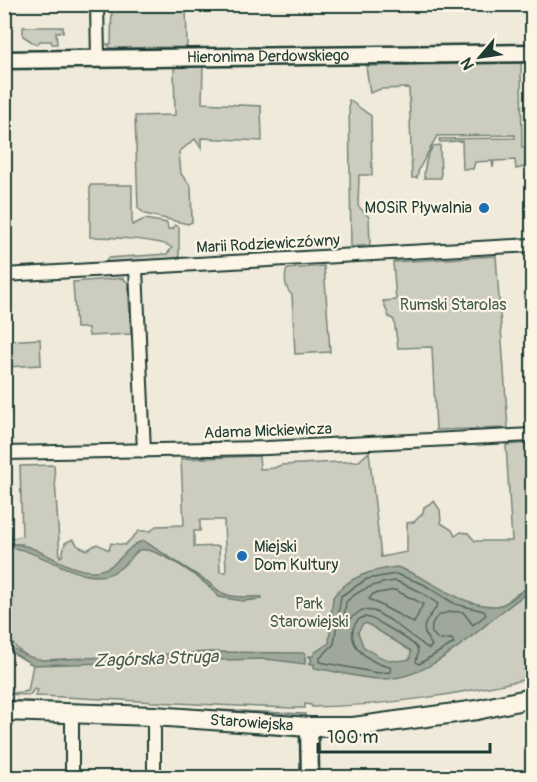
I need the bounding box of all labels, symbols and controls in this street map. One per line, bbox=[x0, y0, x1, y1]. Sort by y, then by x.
north arrow bbox=[450, 27, 510, 87]
street label: Hieronima Derdowskiego bbox=[186, 45, 350, 68]
text: N bbox=[456, 54, 479, 73]
place label: MOSiR Pływalnia bbox=[364, 198, 472, 218]
marker: MOSiR Pływalnia bbox=[477, 201, 491, 215]
street label: Marii Rodziewiczówny bbox=[196, 230, 341, 258]
park label: Rumski Starolas bbox=[400, 295, 506, 315]
street label: Adama Mickiewicza bbox=[204, 419, 332, 443]
place label: Miejski Dom Kultury bbox=[254, 537, 339, 575]
marker: Miejski Dom Kultury bbox=[235, 549, 249, 563]
park label: Park Starowiejski bbox=[270, 594, 349, 632]
water label: Zagórska Struga bbox=[93, 645, 220, 673]
street label: Starowiejska bbox=[209, 710, 294, 736]
scale bar bbox=[318, 716, 490, 754]
text: 100 m bbox=[327, 726, 379, 749]

